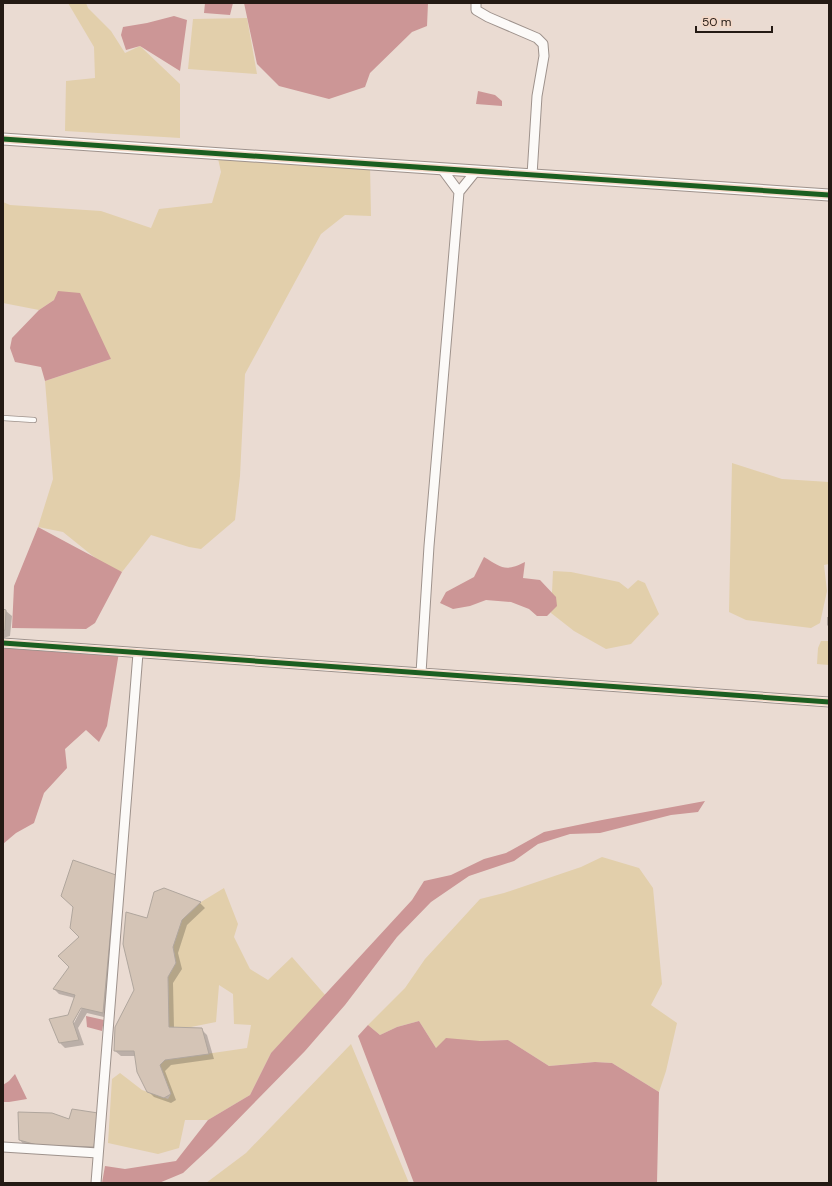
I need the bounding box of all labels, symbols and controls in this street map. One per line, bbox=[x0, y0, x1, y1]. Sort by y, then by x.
scale bar bbox=[696, 8, 772, 34]
text: 50 m bbox=[702, 14, 731, 30]

